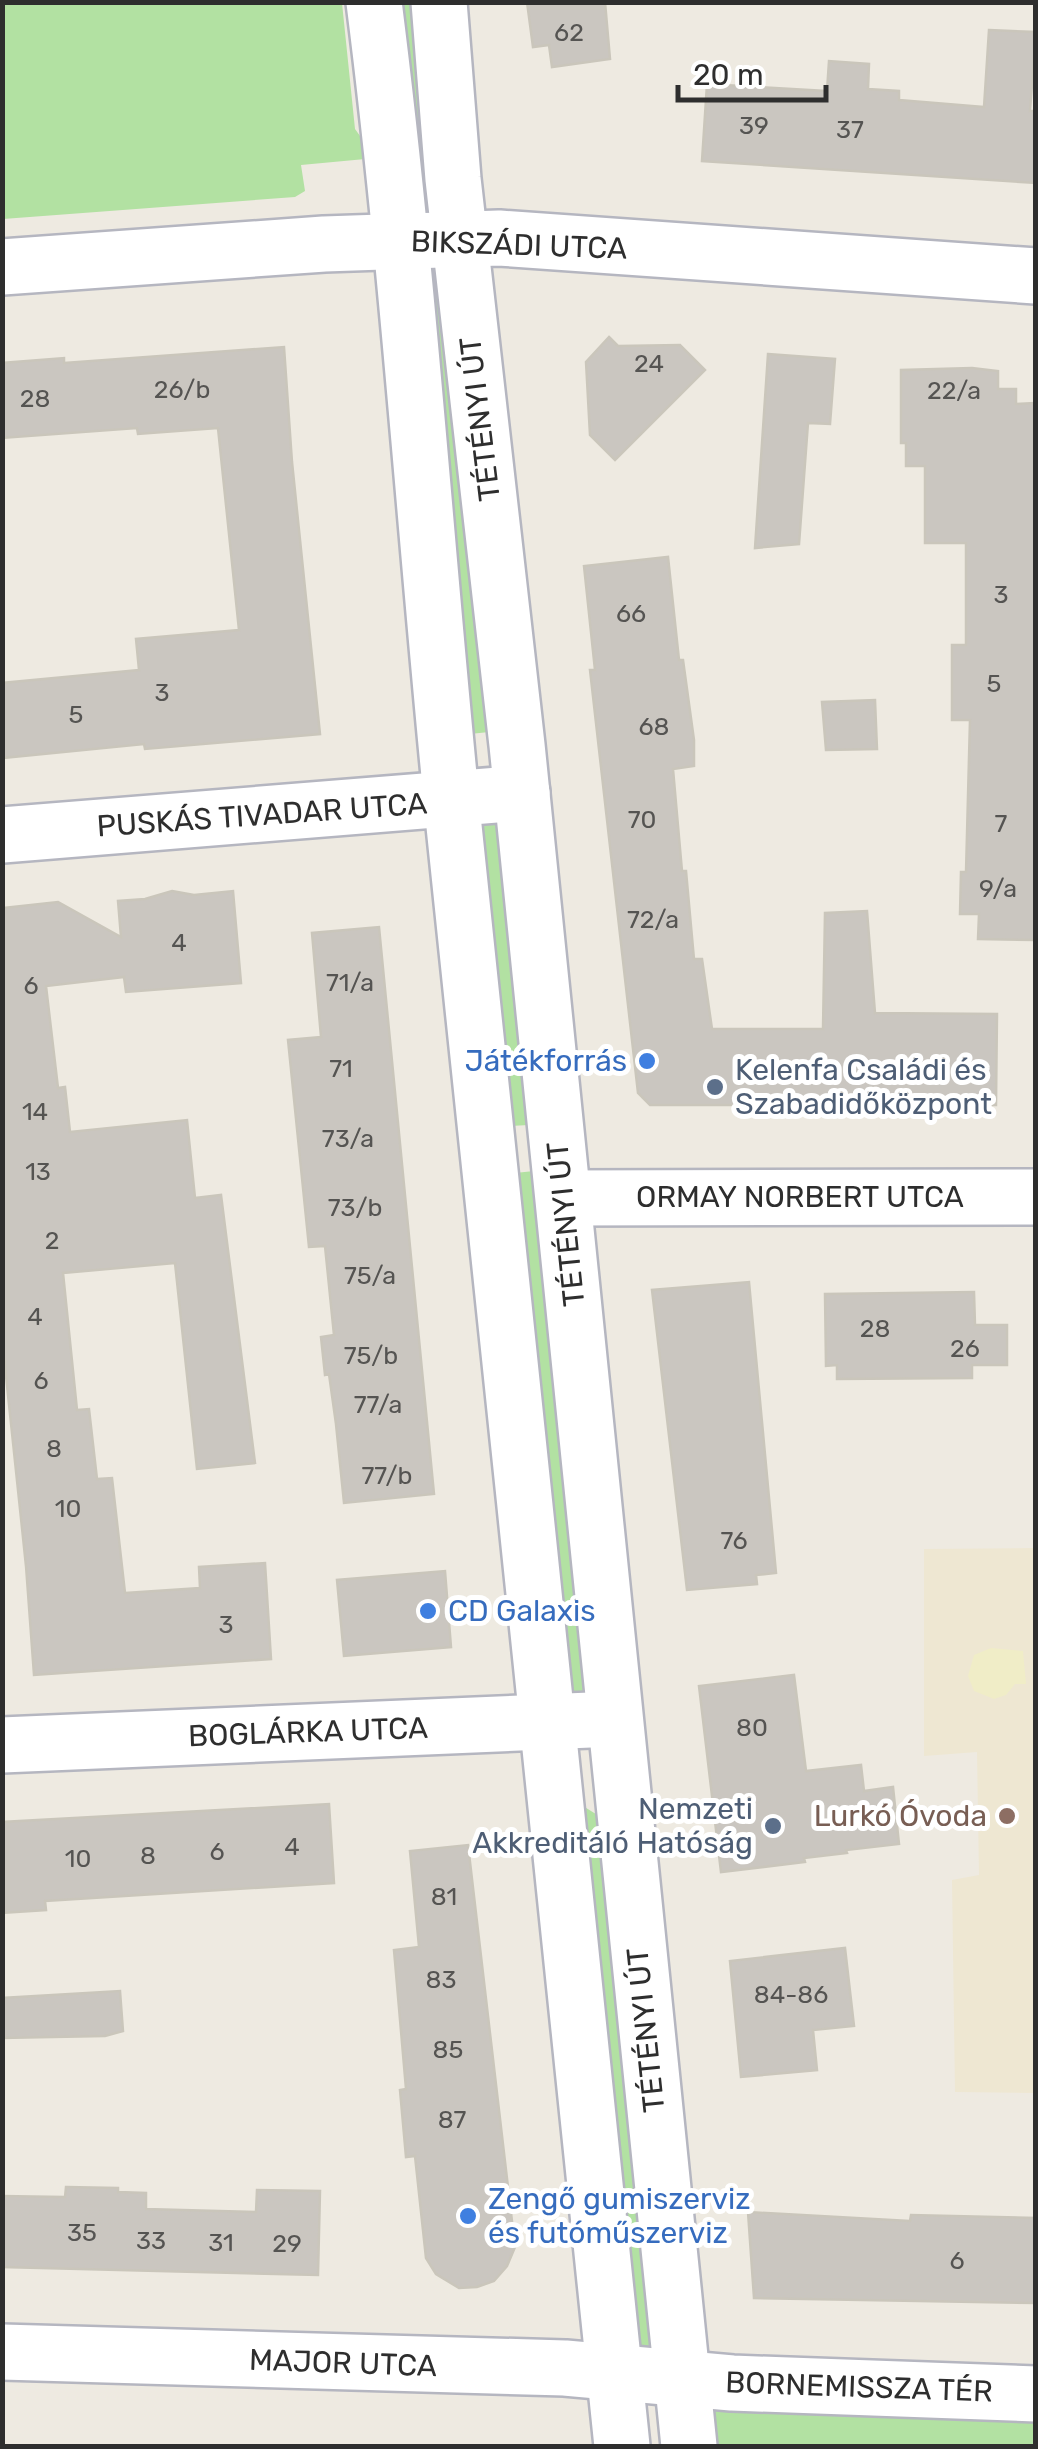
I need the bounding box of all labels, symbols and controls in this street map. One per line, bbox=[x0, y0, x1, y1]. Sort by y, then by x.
house number: 62 bbox=[554, 18, 584, 47]
scale bar bbox=[678, 40, 826, 102]
text: 20 m bbox=[693, 57, 764, 93]
house number: 39 bbox=[739, 111, 769, 140]
house number: 37 bbox=[836, 115, 864, 144]
street label: BIKSZÁDI UTCA bbox=[410, 223, 628, 267]
street label: TÉTÉNYI ÚT bbox=[452, 335, 508, 503]
house number: 24 bbox=[634, 349, 664, 378]
house number: 26/b bbox=[154, 375, 210, 404]
house number: 22/a bbox=[927, 376, 981, 405]
house number: 28 bbox=[20, 384, 50, 413]
house number: 3 bbox=[993, 580, 1009, 609]
house number: 66 bbox=[616, 599, 646, 628]
house number: 5 bbox=[987, 669, 1001, 698]
house number: 3 bbox=[154, 678, 170, 707]
house number: 5 bbox=[69, 700, 83, 729]
house number: 68 bbox=[639, 712, 669, 741]
street label: PUSKÁS TIVADAR UTCA bbox=[96, 785, 428, 845]
house number: 70 bbox=[628, 805, 656, 834]
house number: 7 bbox=[995, 809, 1008, 838]
house number: 9/a bbox=[979, 874, 1017, 903]
house number: 72/a bbox=[627, 905, 679, 934]
house number: 4 bbox=[171, 928, 187, 957]
house number: 71/a bbox=[326, 968, 374, 997]
house number: 6 bbox=[23, 971, 39, 1000]
place label: Játékforrás bbox=[465, 1043, 627, 1079]
marker: Játékforrás bbox=[636, 1050, 658, 1072]
place label: Kelenfa Családi és Szabadidőközpont bbox=[735, 1052, 992, 1122]
house number: 71 bbox=[329, 1054, 353, 1083]
marker: Kelenfa Családi és Szabadidőközpont bbox=[704, 1076, 726, 1098]
house number: 14 bbox=[22, 1097, 48, 1126]
house number: 73/a bbox=[322, 1124, 374, 1153]
street label: TÉTÉNYI ÚT bbox=[539, 1140, 593, 1308]
house number: 13 bbox=[25, 1157, 51, 1186]
street label: ORMAY NORBERT UTCA bbox=[636, 1179, 964, 1215]
house number: 73/b bbox=[328, 1193, 382, 1222]
house number: 2 bbox=[45, 1226, 59, 1255]
house number: 75/a bbox=[344, 1261, 396, 1290]
house number: 4 bbox=[27, 1302, 43, 1331]
house number: 28 bbox=[860, 1314, 890, 1343]
house number: 26 bbox=[950, 1334, 980, 1363]
house number: 75/b bbox=[344, 1341, 398, 1370]
house number: 6 bbox=[33, 1366, 49, 1395]
house number: 77/a bbox=[354, 1390, 402, 1419]
house number: 8 bbox=[46, 1434, 62, 1463]
house number: 77/b bbox=[362, 1461, 412, 1490]
house number: 10 bbox=[55, 1494, 81, 1523]
house number: 76 bbox=[720, 1526, 748, 1555]
place label: CD Galaxis bbox=[448, 1593, 596, 1629]
marker: CD Galaxis bbox=[417, 1600, 439, 1622]
house number: 3 bbox=[218, 1610, 234, 1639]
street label: BOGLÁRKA UTCA bbox=[187, 1710, 429, 1754]
house number: 80 bbox=[736, 1713, 768, 1742]
place label: Nemzeti Akkreditáló Hatóság bbox=[472, 1791, 753, 1861]
place label: Lurkó Óvoda bbox=[814, 1798, 987, 1834]
marker: Lurkó Óvoda bbox=[996, 1805, 1018, 1827]
marker: Nemzeti Akkreditáló Hatóság bbox=[762, 1815, 784, 1837]
house number: 4 bbox=[284, 1832, 300, 1861]
house number: 6 bbox=[209, 1837, 225, 1866]
house number: 8 bbox=[140, 1841, 156, 1870]
house number: 10 bbox=[65, 1844, 91, 1873]
house number: 81 bbox=[431, 1882, 457, 1911]
street label: TÉTÉNYI ÚT bbox=[619, 1946, 673, 2114]
house number: 83 bbox=[426, 1965, 456, 1994]
house number: 84-86 bbox=[754, 1980, 828, 2009]
house number: 85 bbox=[433, 2035, 463, 2064]
house number: 87 bbox=[438, 2105, 467, 2134]
place label: Zengő gumiszerviz és futóműszerviz bbox=[488, 2181, 751, 2251]
marker: Zengő gumiszerviz és futóműszerviz bbox=[457, 2205, 479, 2227]
house number: 35 bbox=[67, 2218, 97, 2247]
house number: 33 bbox=[136, 2226, 166, 2255]
house number: 31 bbox=[208, 2228, 234, 2257]
house number: 29 bbox=[272, 2229, 302, 2258]
house number: 6 bbox=[949, 2246, 965, 2275]
street label: MAJOR UTCA bbox=[249, 2342, 437, 2384]
street label: BORNEMISSZA TÉR bbox=[725, 2364, 993, 2410]

